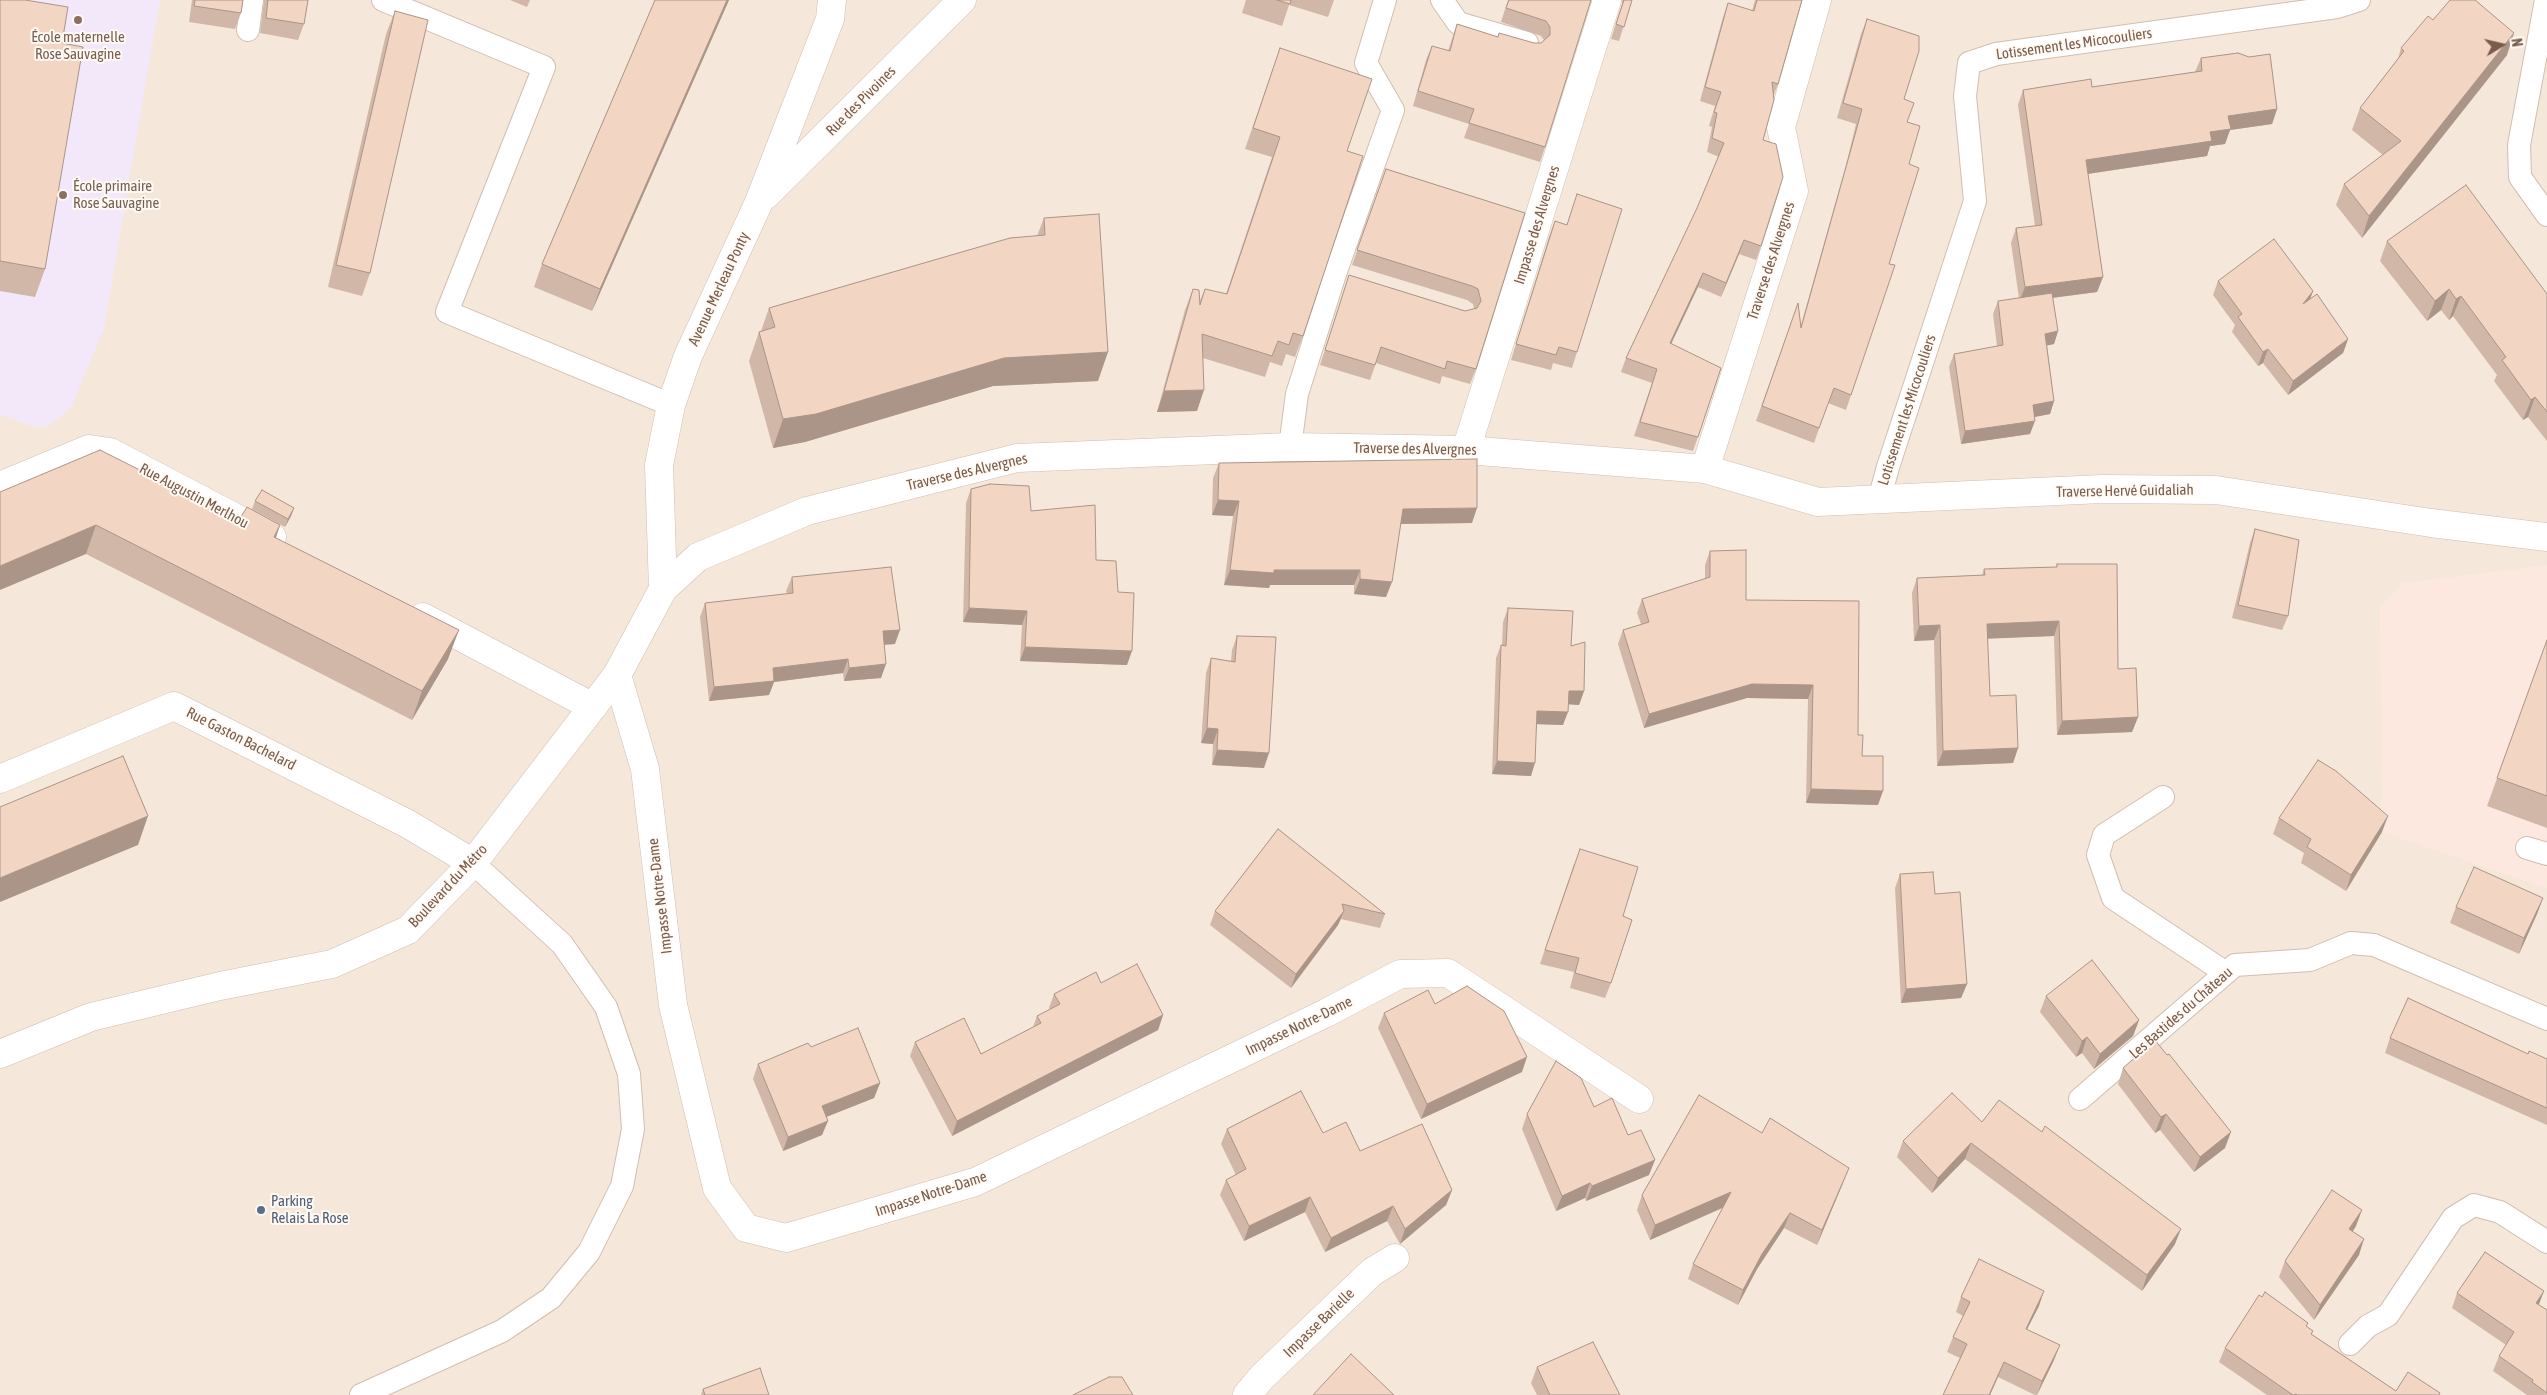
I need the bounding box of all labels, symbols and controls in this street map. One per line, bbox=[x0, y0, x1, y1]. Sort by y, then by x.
marker: École maternelle Rose Sauvagine bbox=[72, 14, 84, 26]
north arrow bbox=[2477, 20, 2527, 70]
street label: Lotissement les Micocouliers bbox=[1995, 24, 2153, 64]
place label: École maternelle Rose Sauvagine bbox=[31, 28, 125, 63]
text: N bbox=[2508, 37, 2525, 48]
street label: Rue des Pivoines bbox=[822, 62, 900, 140]
street label: Impasse des Alvergnes bbox=[1510, 163, 1564, 287]
place label: École primaire Rose Sauvagine bbox=[73, 177, 159, 212]
marker: École primaire Rose Sauvagine bbox=[57, 189, 69, 201]
street label: Traverse des Alvergnes bbox=[1743, 200, 1799, 322]
street label: Avenue Merleau Ponty bbox=[685, 229, 753, 349]
street label: Lotissement les Micocouliers bbox=[1874, 332, 1940, 488]
street label: Traverse des Alvergnes bbox=[1353, 439, 1477, 459]
street label: Traverse des Alvergnes bbox=[905, 449, 1029, 495]
street label: Rue Augustin Merlhou bbox=[136, 460, 252, 532]
street label: Traverse Hervé Guidaliah bbox=[2056, 481, 2194, 501]
street label: Rue Gaston Bachelard bbox=[183, 704, 299, 774]
street label: Impasse Notre-Dame bbox=[644, 837, 676, 955]
street label: Boulevard du Métro bbox=[405, 841, 491, 931]
street label: Les Bastides du Château bbox=[2126, 963, 2236, 1063]
street label: Impasse Notre-Dame bbox=[1243, 992, 1355, 1060]
street label: Impasse Notre-Dame bbox=[873, 1167, 989, 1221]
place label: Parking Relais La Rose bbox=[271, 1192, 349, 1227]
marker: Parking Relais La Rose bbox=[255, 1204, 267, 1216]
street label: Impasse Barielle bbox=[1280, 1285, 1358, 1361]

